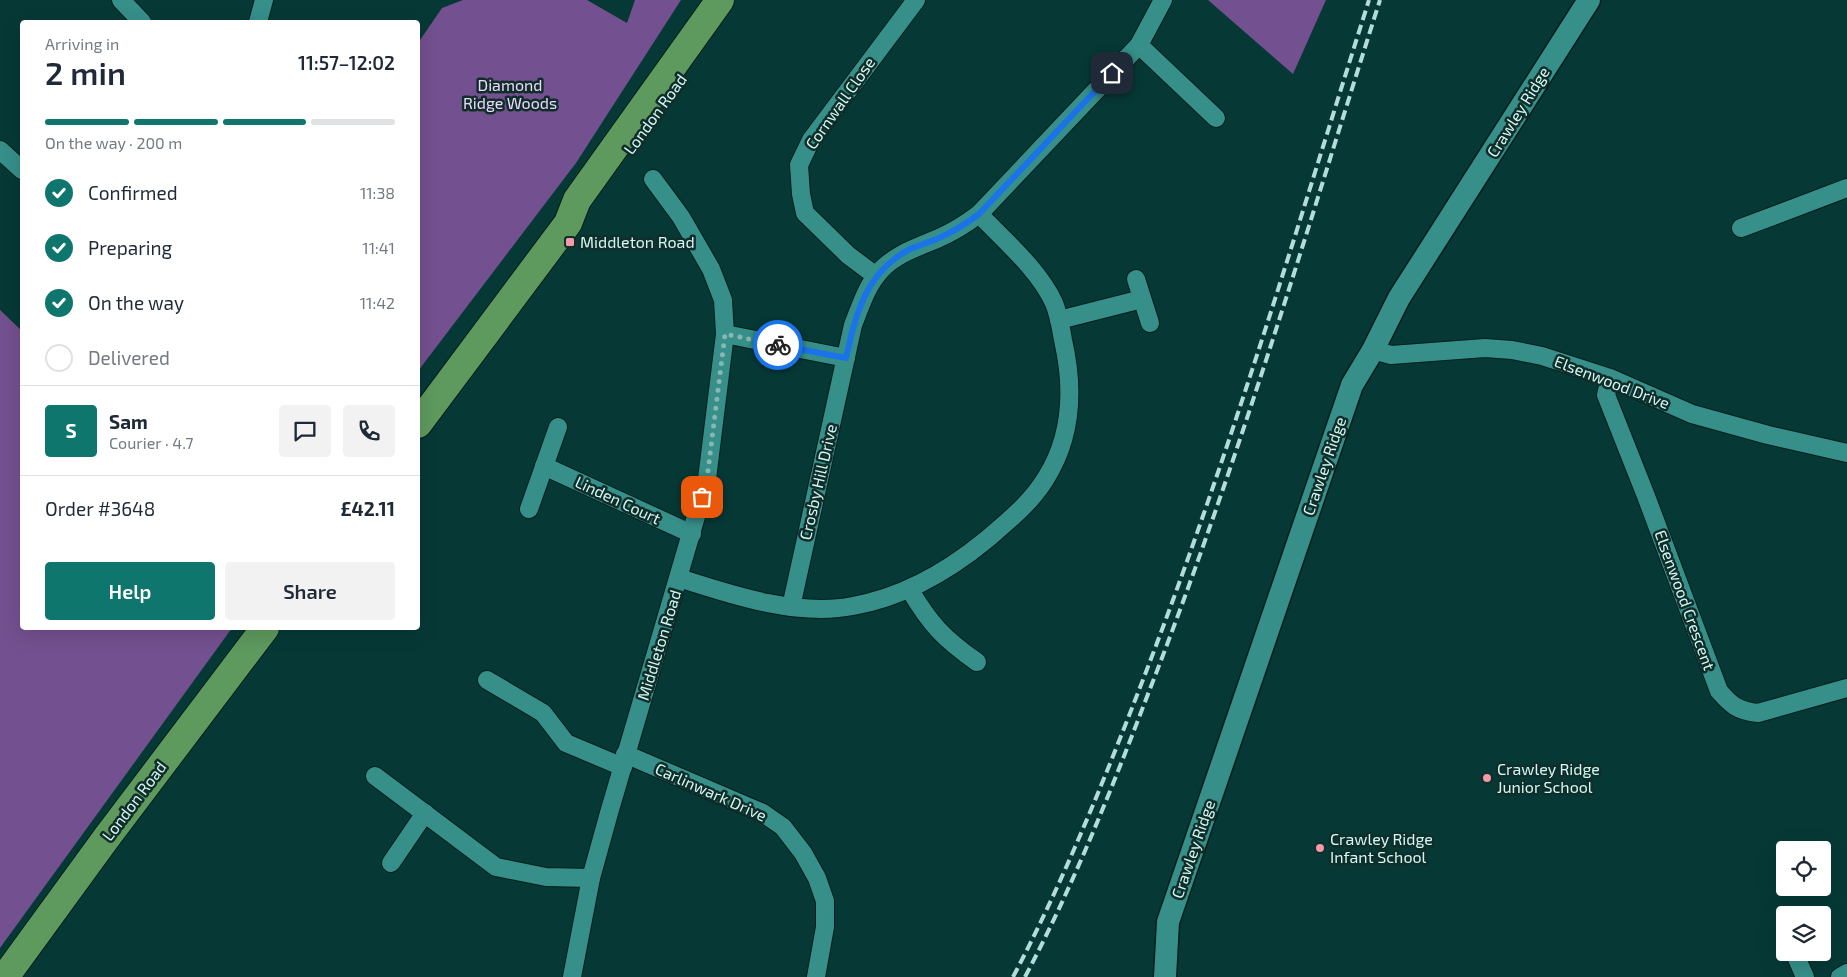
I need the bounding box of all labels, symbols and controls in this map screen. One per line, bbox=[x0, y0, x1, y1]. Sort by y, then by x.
text: Arriving in bbox=[45, 34, 119, 53]
text: 11:57–12:02 bbox=[298, 51, 395, 74]
pin bbox=[1091, 52, 1133, 94]
text: 2 min bbox=[45, 53, 126, 91]
street label: Cornwall Close bbox=[801, 53, 878, 152]
icon: home bbox=[1098, 59, 1126, 87]
street label: Crawley Ridge bbox=[1482, 63, 1553, 160]
street label: London Road bbox=[619, 70, 690, 158]
park label: Diamond Ridge Woods bbox=[463, 75, 557, 112]
text: On the way · 200 m bbox=[45, 133, 182, 152]
icon: check bbox=[45, 179, 73, 207]
text: Confirmed bbox=[88, 181, 178, 204]
text: 11:38 bbox=[360, 183, 395, 202]
place label: Middleton Road bbox=[580, 232, 695, 251]
icon: check bbox=[45, 234, 73, 262]
text: Preparing bbox=[88, 236, 172, 259]
marker: Middleton Road bbox=[564, 236, 576, 248]
text: 11:41 bbox=[362, 238, 395, 257]
icon: check bbox=[45, 289, 73, 317]
text: On the way bbox=[88, 291, 184, 314]
text: 11:42 bbox=[360, 293, 395, 312]
courier bbox=[753, 320, 803, 370]
icon: bike bbox=[764, 331, 792, 359]
text: Delivered bbox=[88, 346, 170, 369]
street label: Elsenwood Drive bbox=[1552, 351, 1672, 412]
button: chat bbox=[279, 405, 331, 457]
button: phone bbox=[343, 405, 395, 457]
text: Sam bbox=[109, 410, 148, 433]
street label: Crawley Ridge bbox=[1298, 414, 1349, 518]
text: S bbox=[65, 419, 77, 442]
street label: Crosby Hill Drive bbox=[795, 422, 840, 542]
text: Courier · 4.7 bbox=[109, 433, 193, 452]
street label: Linden Court bbox=[573, 472, 664, 528]
pin bbox=[681, 476, 723, 518]
icon: bag bbox=[688, 483, 716, 511]
text: Order #3648 bbox=[45, 497, 155, 520]
text: £42.11 bbox=[340, 497, 395, 520]
street label: Elsenwood Crescent bbox=[1651, 527, 1720, 672]
button: Help bbox=[45, 562, 215, 620]
button: Share bbox=[225, 562, 395, 620]
street label: Middleton Road bbox=[633, 587, 684, 702]
street label: London Road bbox=[98, 757, 170, 844]
street label: Carlinwark Drive bbox=[652, 758, 770, 825]
place label: Crawley Ridge Junior School bbox=[1497, 759, 1600, 796]
marker: Crawley Ridge Junior School bbox=[1481, 772, 1493, 784]
street label: Crawley Ridge bbox=[1167, 797, 1218, 901]
place label: Crawley Ridge Infant School bbox=[1330, 829, 1433, 866]
map controls bbox=[1776, 841, 1831, 961]
button: locate bbox=[1776, 841, 1831, 896]
marker: Crawley Ridge Infant School bbox=[1314, 842, 1326, 854]
button: layers bbox=[1776, 906, 1831, 961]

